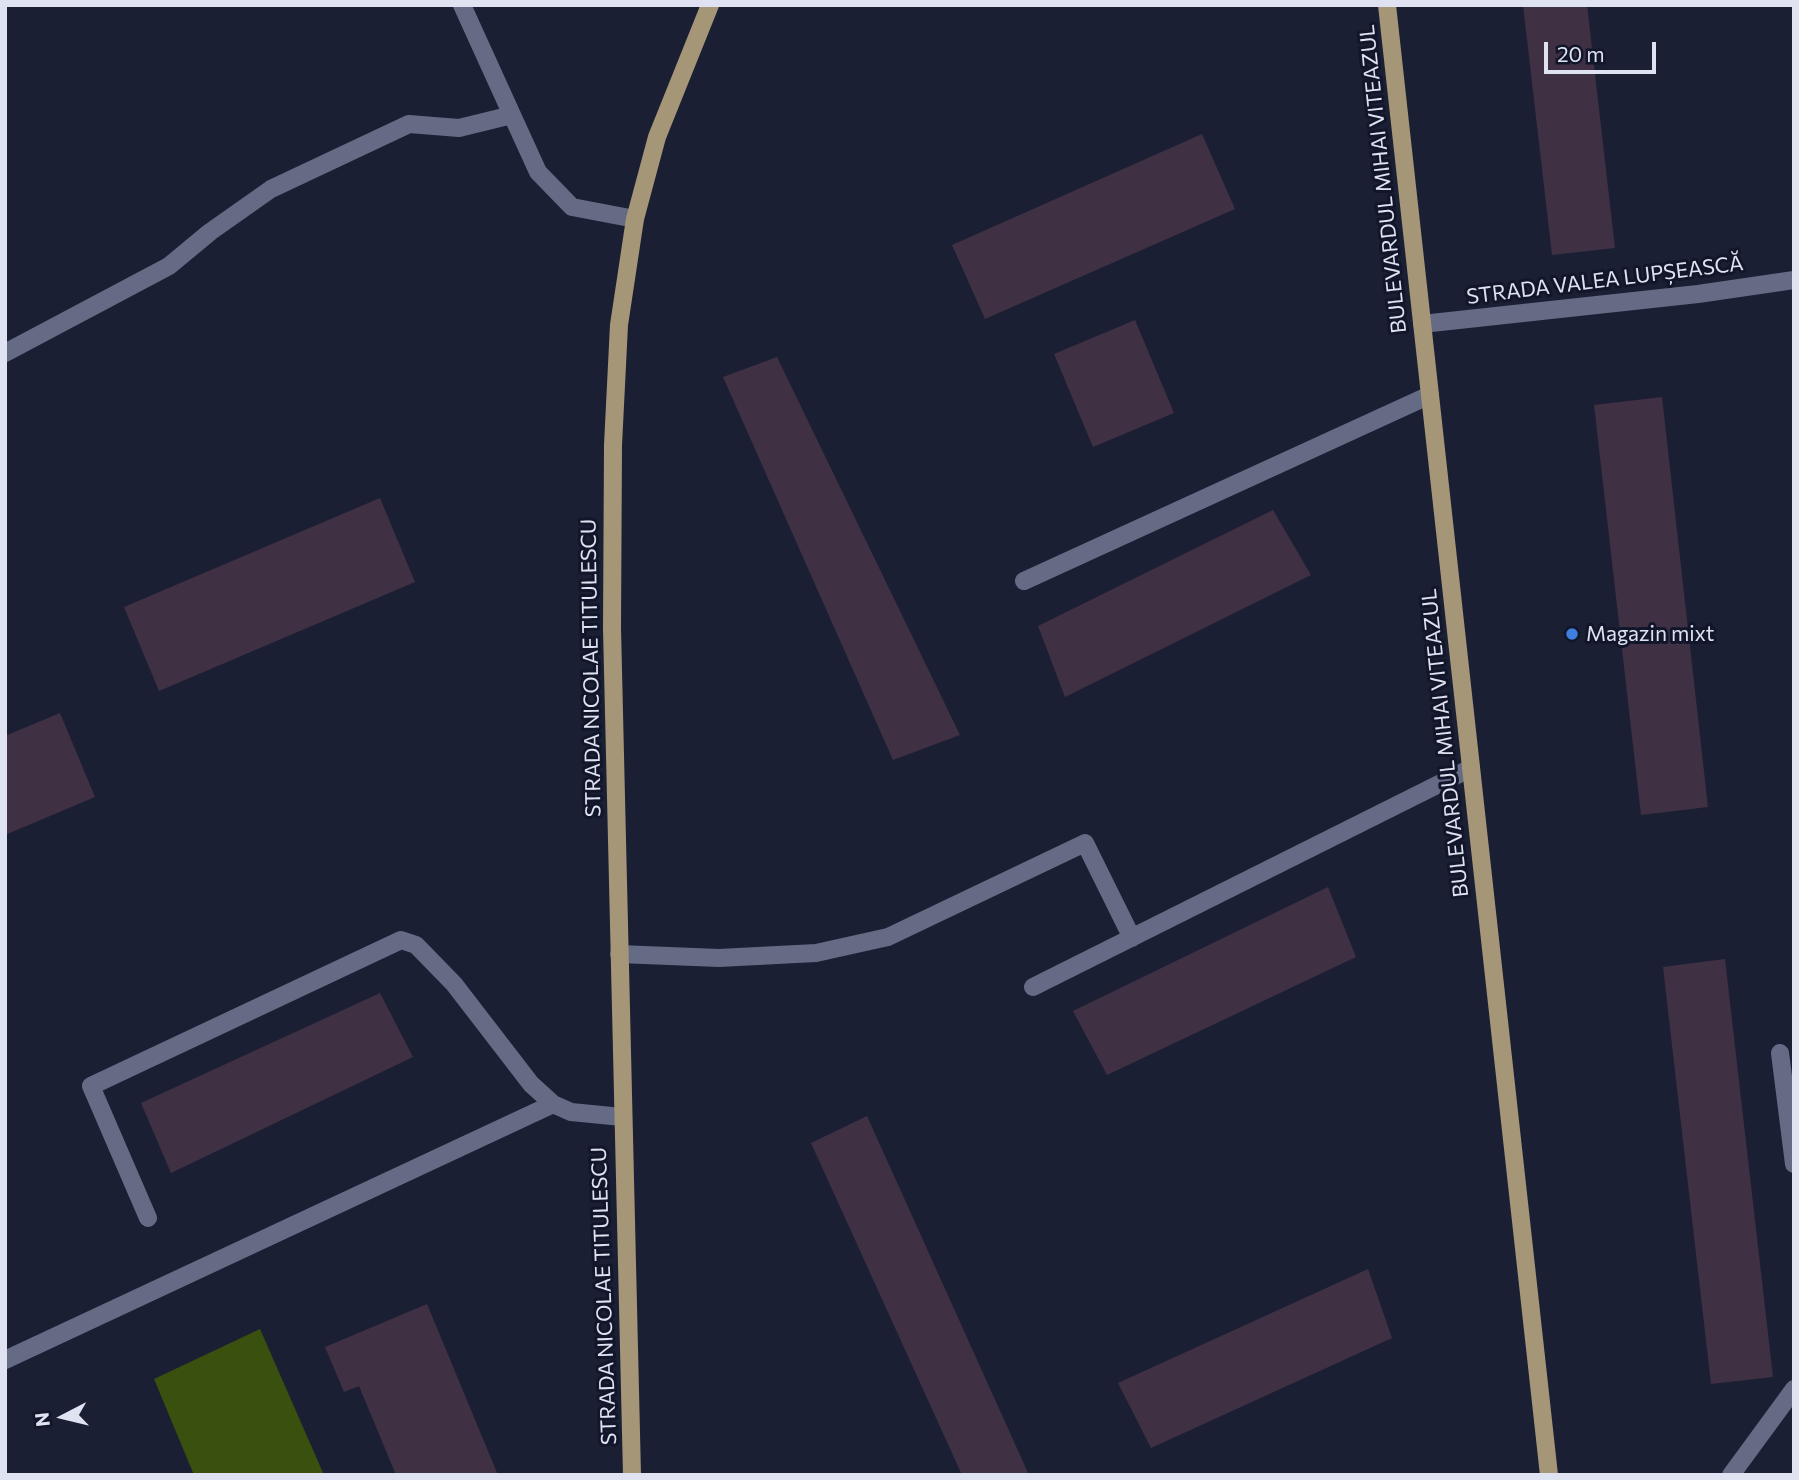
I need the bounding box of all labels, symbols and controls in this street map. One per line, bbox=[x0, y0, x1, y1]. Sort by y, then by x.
street label: BULEVARDUL MIHAI VITEAZUL bbox=[1354, 24, 1412, 334]
scale bar bbox=[1547, 28, 1659, 72]
text: 20 m bbox=[1557, 41, 1605, 66]
street label: STRADA VALEA LUPȘEASCĂ bbox=[1465, 251, 1745, 309]
street label: STRADA NICOLAE TITULESCU bbox=[576, 519, 606, 817]
street label: BULEVARDUL MIHAI VITEAZUL bbox=[1416, 588, 1474, 898]
place label: Magazin mixt bbox=[1586, 621, 1714, 647]
marker: Magazin mixt bbox=[1564, 626, 1580, 642]
street label: STRADA NICOLAE TITULESCU bbox=[586, 1146, 622, 1446]
north arrow bbox=[28, 1382, 98, 1452]
text: N bbox=[29, 1411, 54, 1428]

